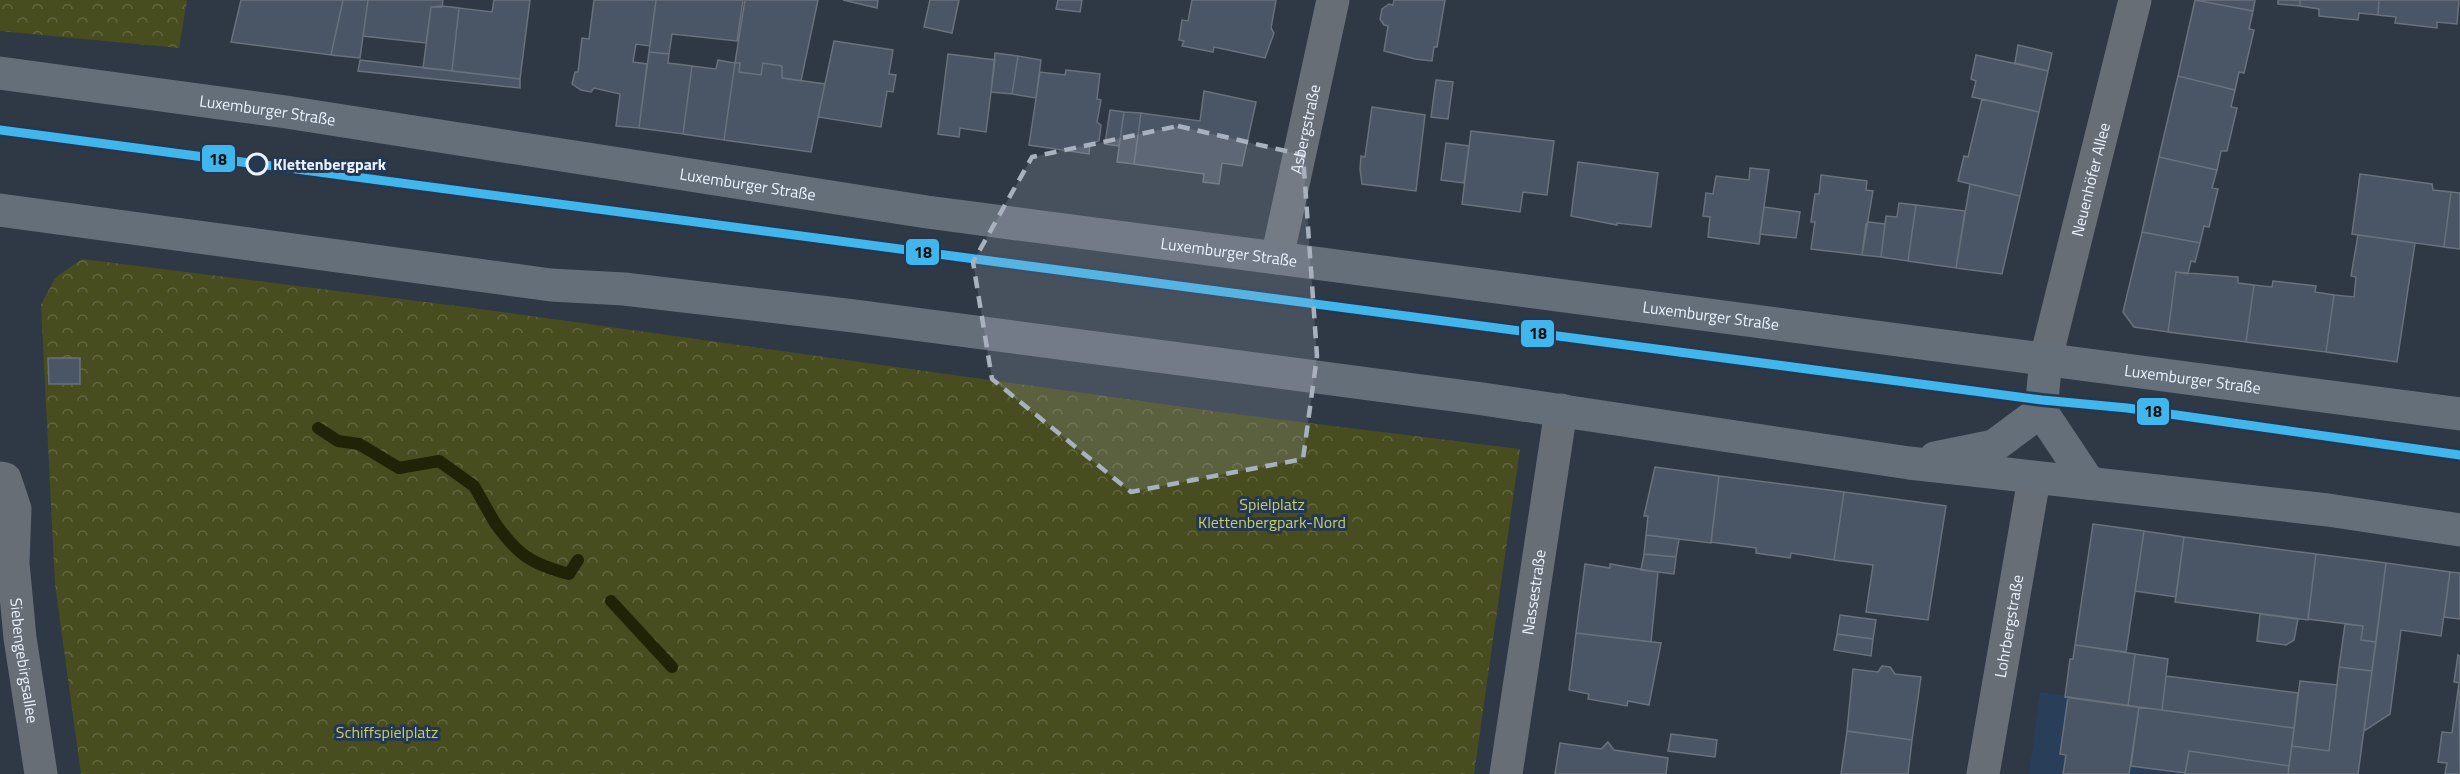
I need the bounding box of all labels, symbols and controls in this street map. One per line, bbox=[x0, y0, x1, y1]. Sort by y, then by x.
street label: Asbergstraße bbox=[1284, 82, 1326, 176]
street label: Luxemburger Straße bbox=[198, 88, 337, 132]
street label: Neuenhöfer Allee bbox=[2065, 120, 2116, 239]
line badge: 18 bbox=[201, 144, 236, 173]
text: 18 bbox=[209, 147, 227, 171]
place label: Klettenbergpark bbox=[273, 152, 387, 176]
marker: Klettenbergpark bbox=[246, 153, 268, 175]
street label: Luxemburger Straße bbox=[678, 162, 817, 206]
street label: Luxemburger Straße bbox=[1159, 231, 1299, 273]
line badge: 18 bbox=[905, 238, 940, 266]
text: 18 bbox=[914, 240, 932, 264]
street label: Luxemburger Straße bbox=[1641, 294, 1781, 336]
line badge: 18 bbox=[1520, 319, 1555, 348]
text: 18 bbox=[1529, 321, 1547, 345]
street label: Luxemburger Straße bbox=[2123, 358, 2262, 400]
line badge: 18 bbox=[2136, 397, 2170, 426]
text: 18 bbox=[2144, 399, 2162, 423]
park label: Spielplatz Klettenbergpark-Nord bbox=[1198, 492, 1346, 534]
street label: Nassestraße bbox=[1515, 548, 1552, 636]
street label: Lohrbergstraße bbox=[1988, 573, 2029, 680]
street label: Siebengebirgsallee bbox=[4, 597, 45, 725]
park label: Schiffspielplatz bbox=[336, 720, 438, 744]

